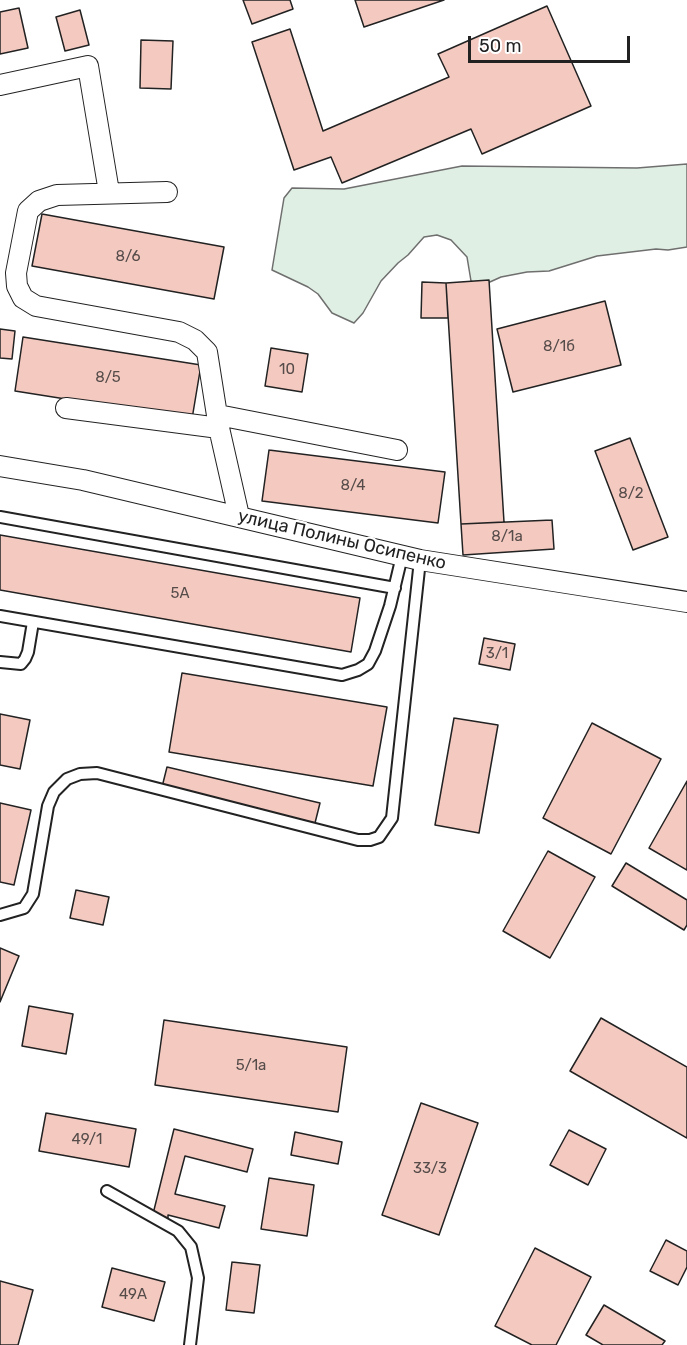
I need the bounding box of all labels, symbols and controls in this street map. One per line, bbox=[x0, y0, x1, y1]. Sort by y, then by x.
scale bar bbox=[471, 24, 633, 62]
text: 50 m bbox=[479, 35, 522, 57]
house number: 8/6 bbox=[116, 248, 140, 266]
house number: 8/1б bbox=[543, 338, 575, 356]
house number: 10 bbox=[279, 361, 295, 379]
house number: 8/5 bbox=[95, 369, 121, 387]
house number: 8/4 bbox=[340, 477, 366, 495]
house number: 8/2 bbox=[618, 485, 644, 503]
street label: улица Полины Осипенко bbox=[236, 506, 448, 574]
house number: 8/1а bbox=[491, 528, 523, 546]
house number: 5А bbox=[171, 585, 189, 603]
house number: 3/1 bbox=[486, 645, 508, 663]
house number: 5/1а bbox=[236, 1057, 266, 1075]
house number: 49/1 bbox=[72, 1131, 102, 1149]
house number: 33/3 bbox=[413, 1160, 447, 1178]
house number: 49А bbox=[119, 1286, 147, 1304]

